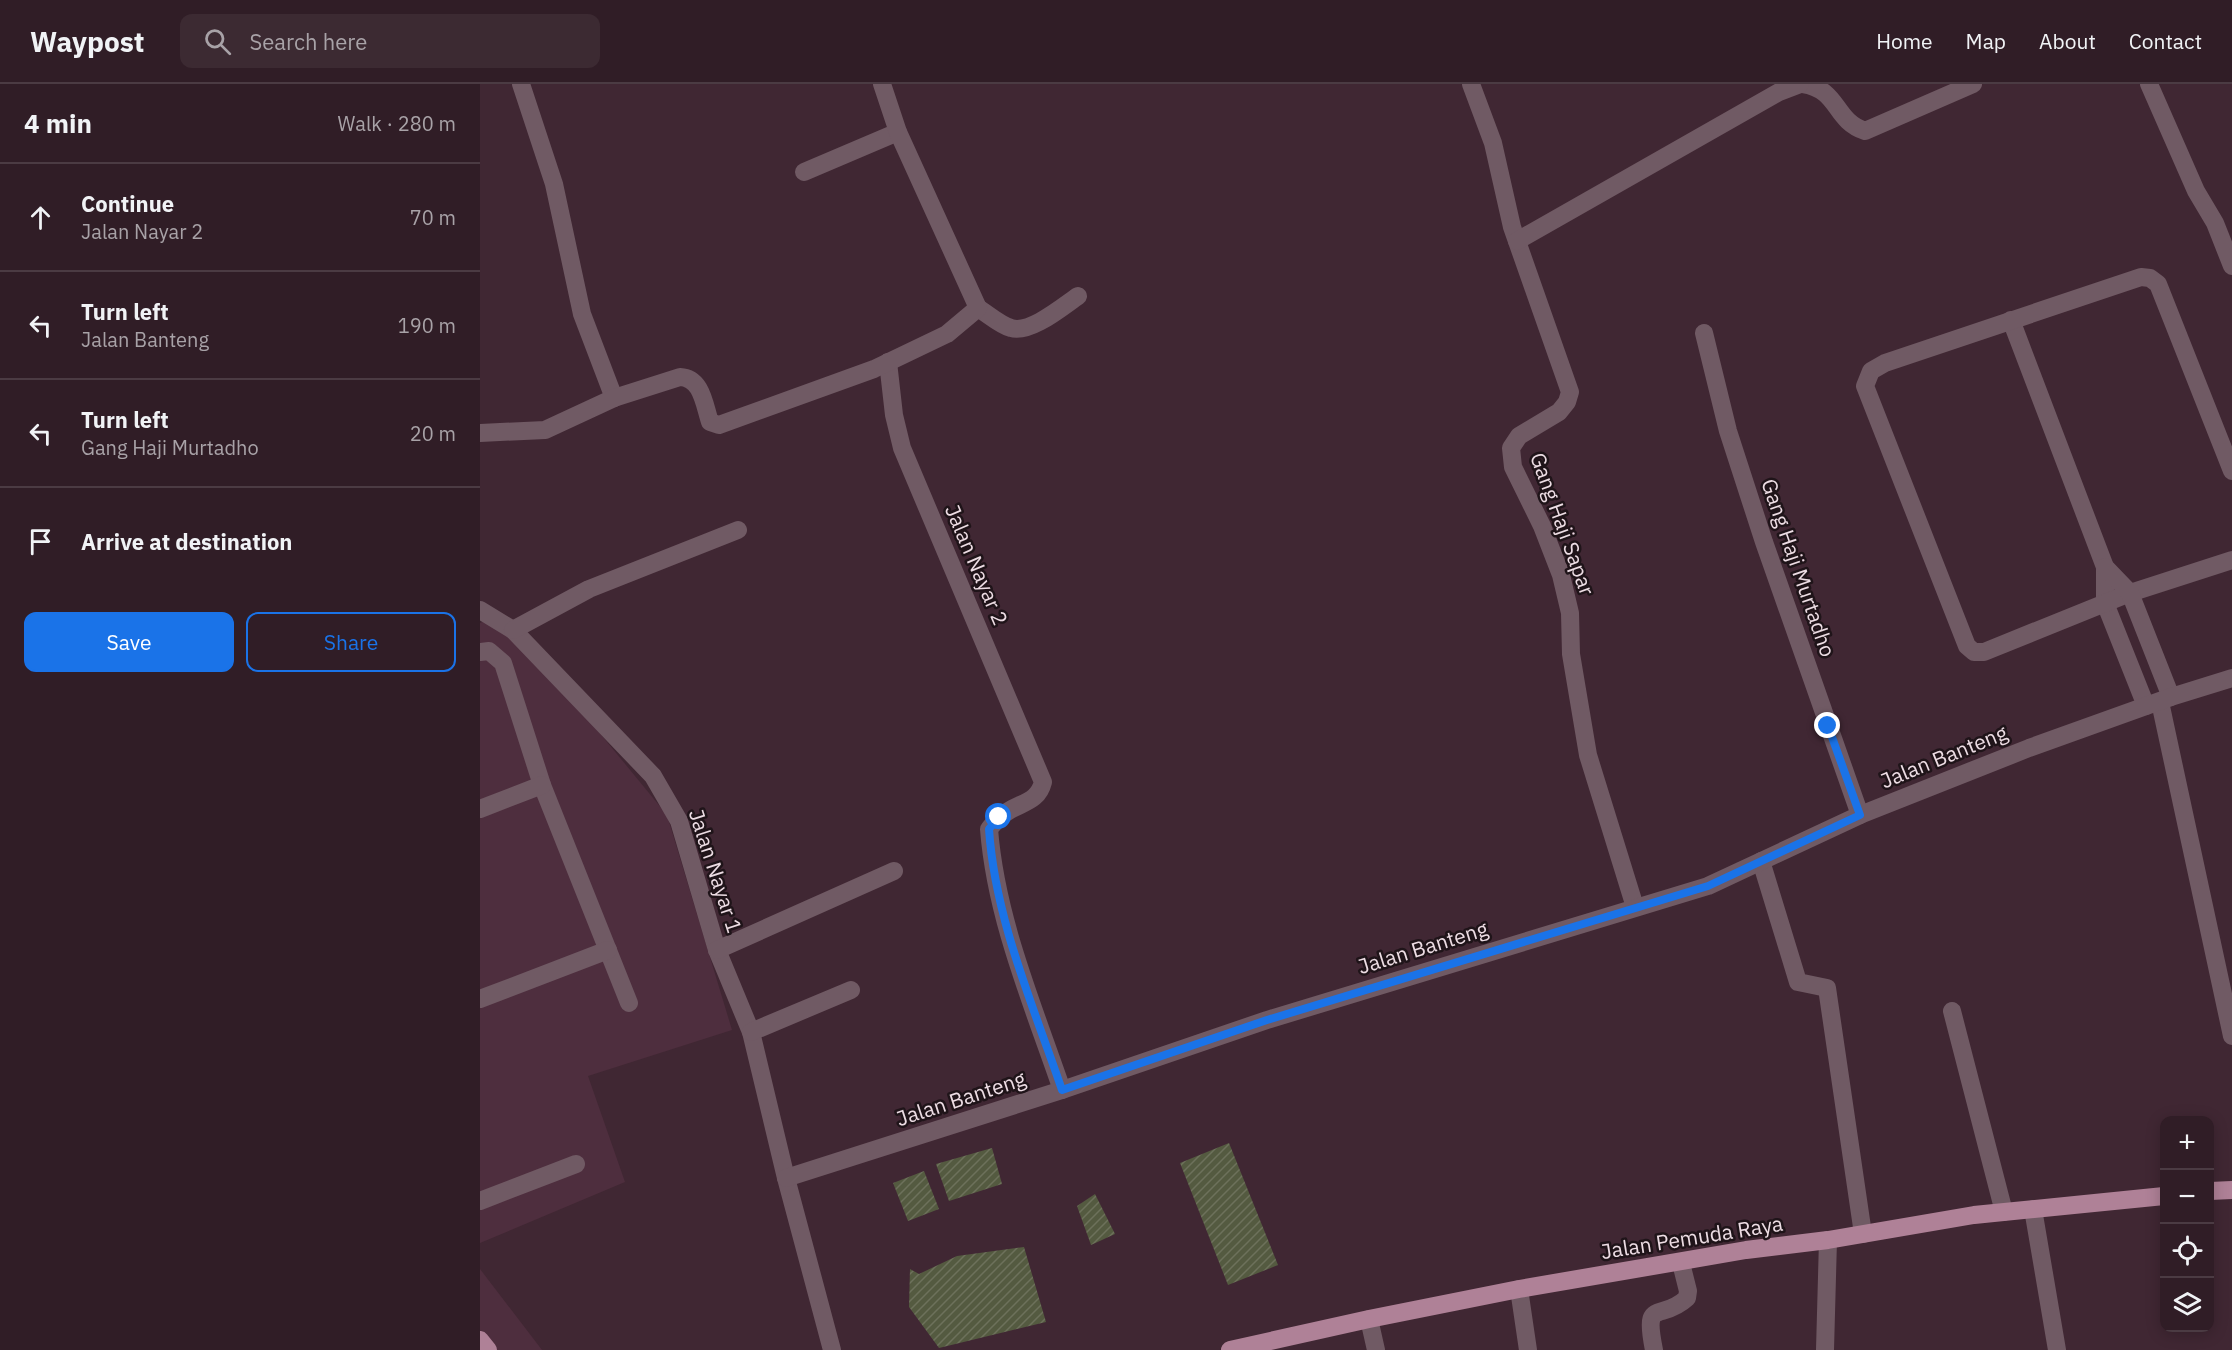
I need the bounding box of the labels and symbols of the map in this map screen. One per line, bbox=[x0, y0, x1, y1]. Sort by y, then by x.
street label: Gang Haji Sapar bbox=[1524, 448, 1602, 599]
street label: Gang Haji Murtadho bbox=[1755, 475, 1843, 660]
street label: Jalan Nayar 2 bbox=[939, 500, 1015, 629]
route end bbox=[1814, 712, 1840, 738]
street label: Jalan Banteng bbox=[1876, 718, 2011, 794]
route start bbox=[985, 803, 1011, 829]
street label: Jalan Nayar 1 bbox=[683, 805, 749, 936]
street label: Jalan Banteng bbox=[1354, 914, 1491, 980]
street label: Jalan Banteng bbox=[892, 1064, 1029, 1132]
street label: Jalan Pemuda Raya bbox=[1599, 1209, 1785, 1265]

